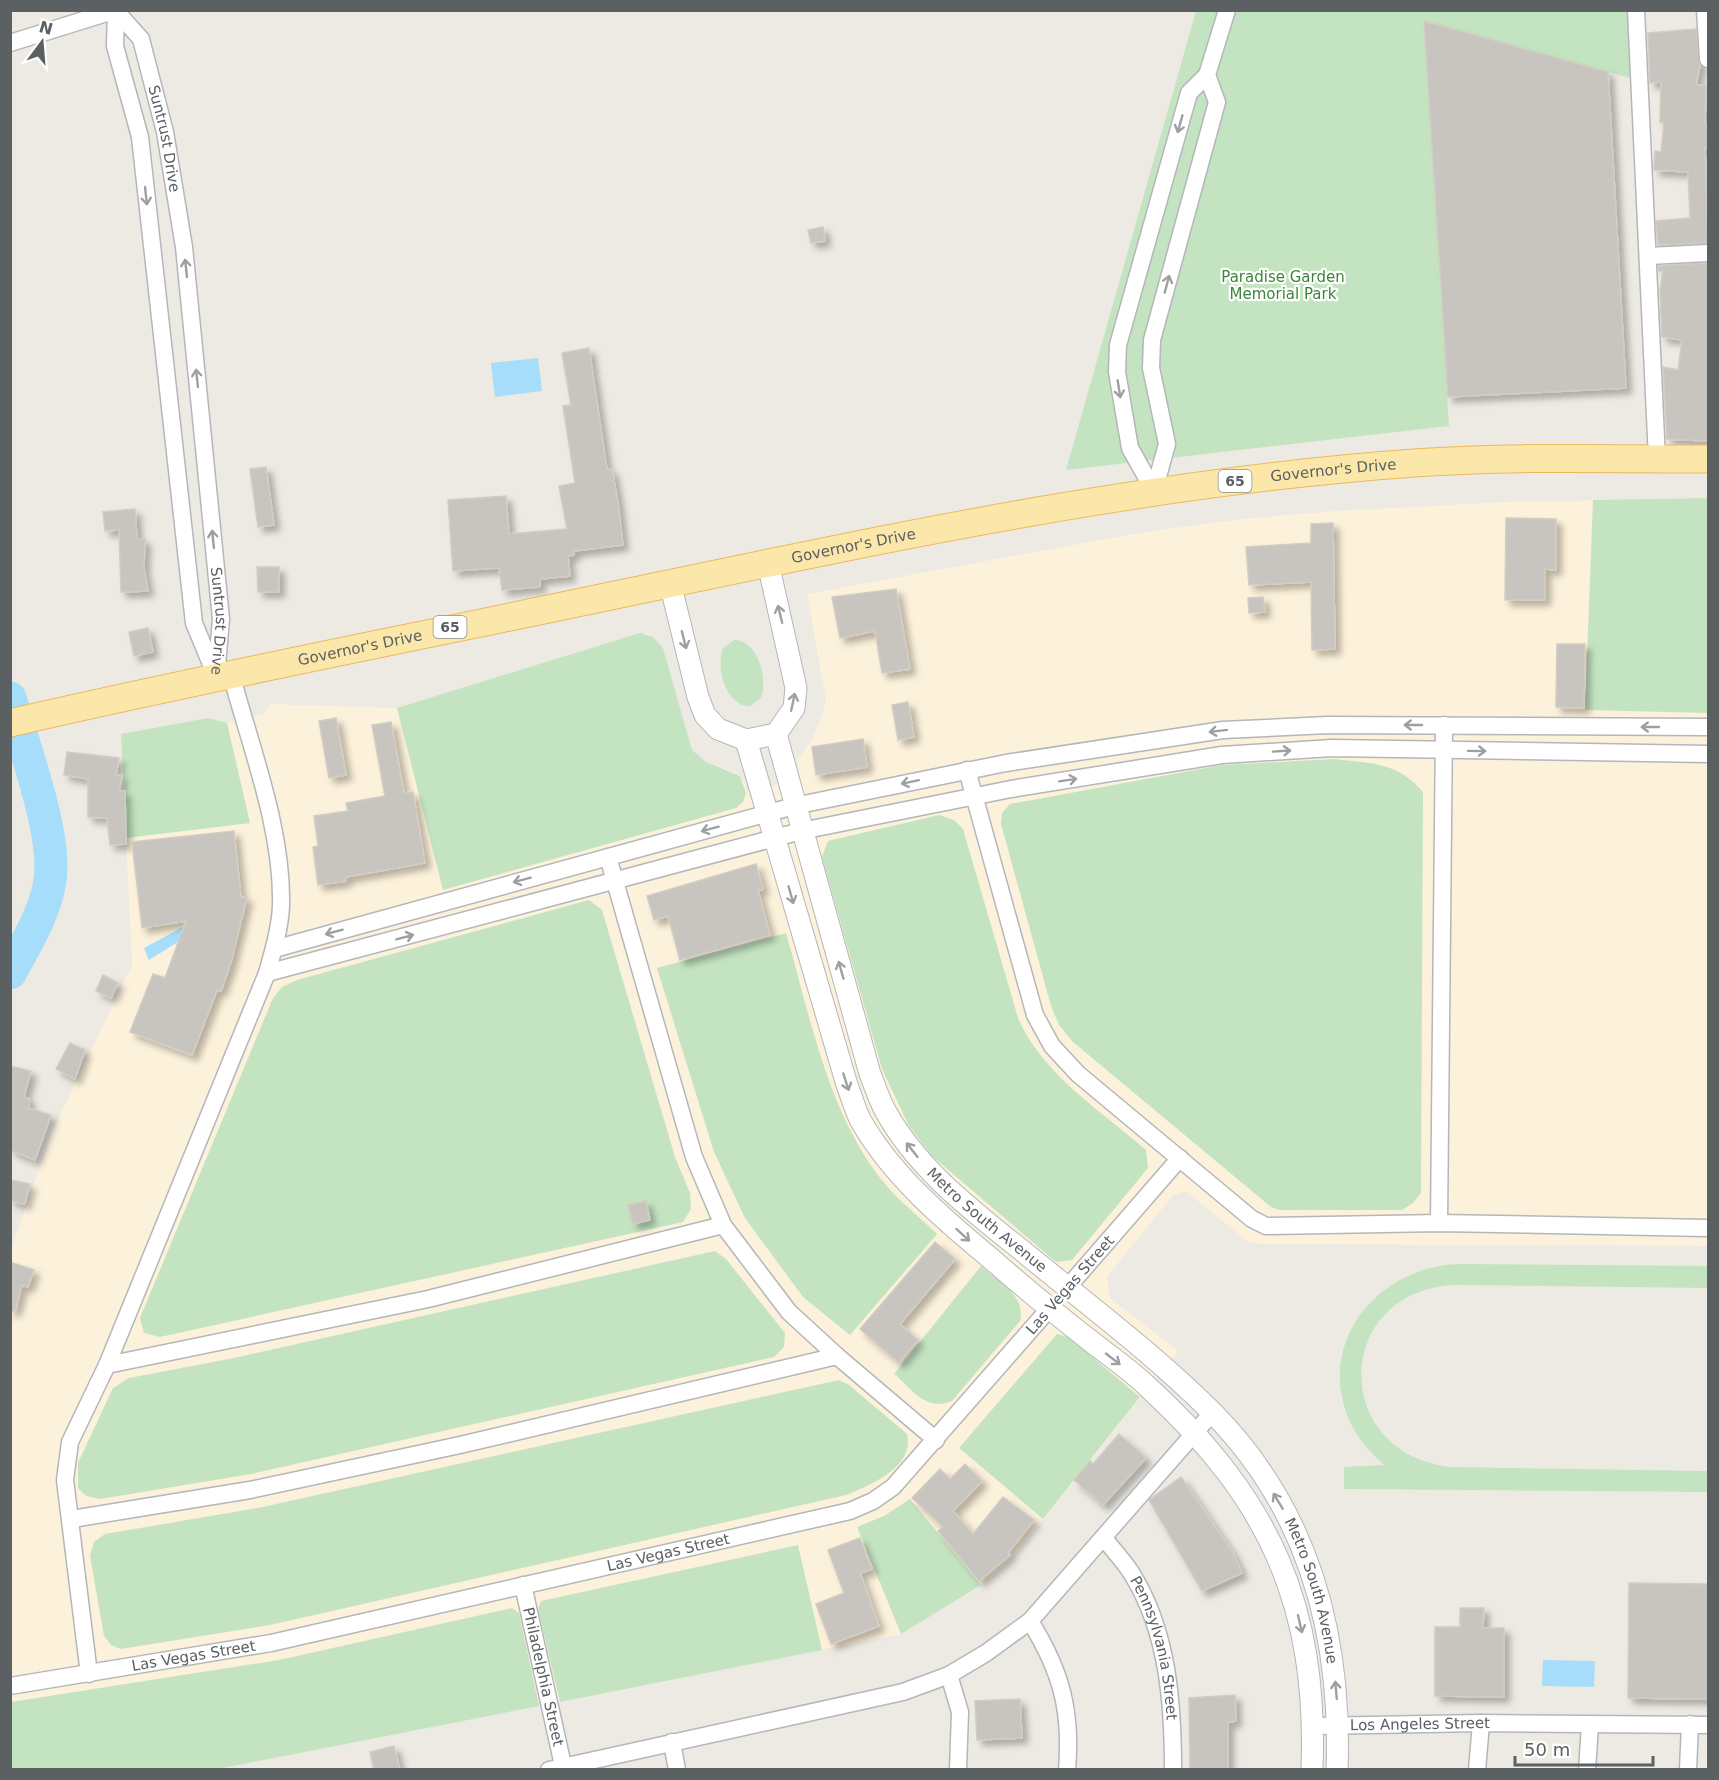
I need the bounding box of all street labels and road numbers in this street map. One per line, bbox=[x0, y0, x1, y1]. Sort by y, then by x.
street label: Suntrust Drive bbox=[144, 83, 184, 193]
street label: Governor's Drive bbox=[1269, 455, 1397, 486]
road number: 65 bbox=[1218, 470, 1252, 492]
street label: Governor's Drive bbox=[790, 525, 917, 567]
street label: Suntrust Drive bbox=[207, 566, 230, 676]
road number: 65 bbox=[434, 616, 466, 638]
street label: Governor's Drive bbox=[296, 626, 424, 669]
street label: Metro South Avenue bbox=[923, 1164, 1051, 1276]
street label: Las Vegas Street bbox=[1022, 1232, 1118, 1338]
street label: Metro South Avenue bbox=[1281, 1515, 1341, 1665]
street label: Las Vegas Street bbox=[605, 1530, 732, 1575]
street label: Pennsylvania Street bbox=[1126, 1573, 1181, 1721]
street label: Philadelphia Street bbox=[519, 1606, 567, 1748]
street label: Las Vegas Street bbox=[130, 1637, 257, 1675]
street label: Los Angeles Street bbox=[1350, 1714, 1490, 1734]

